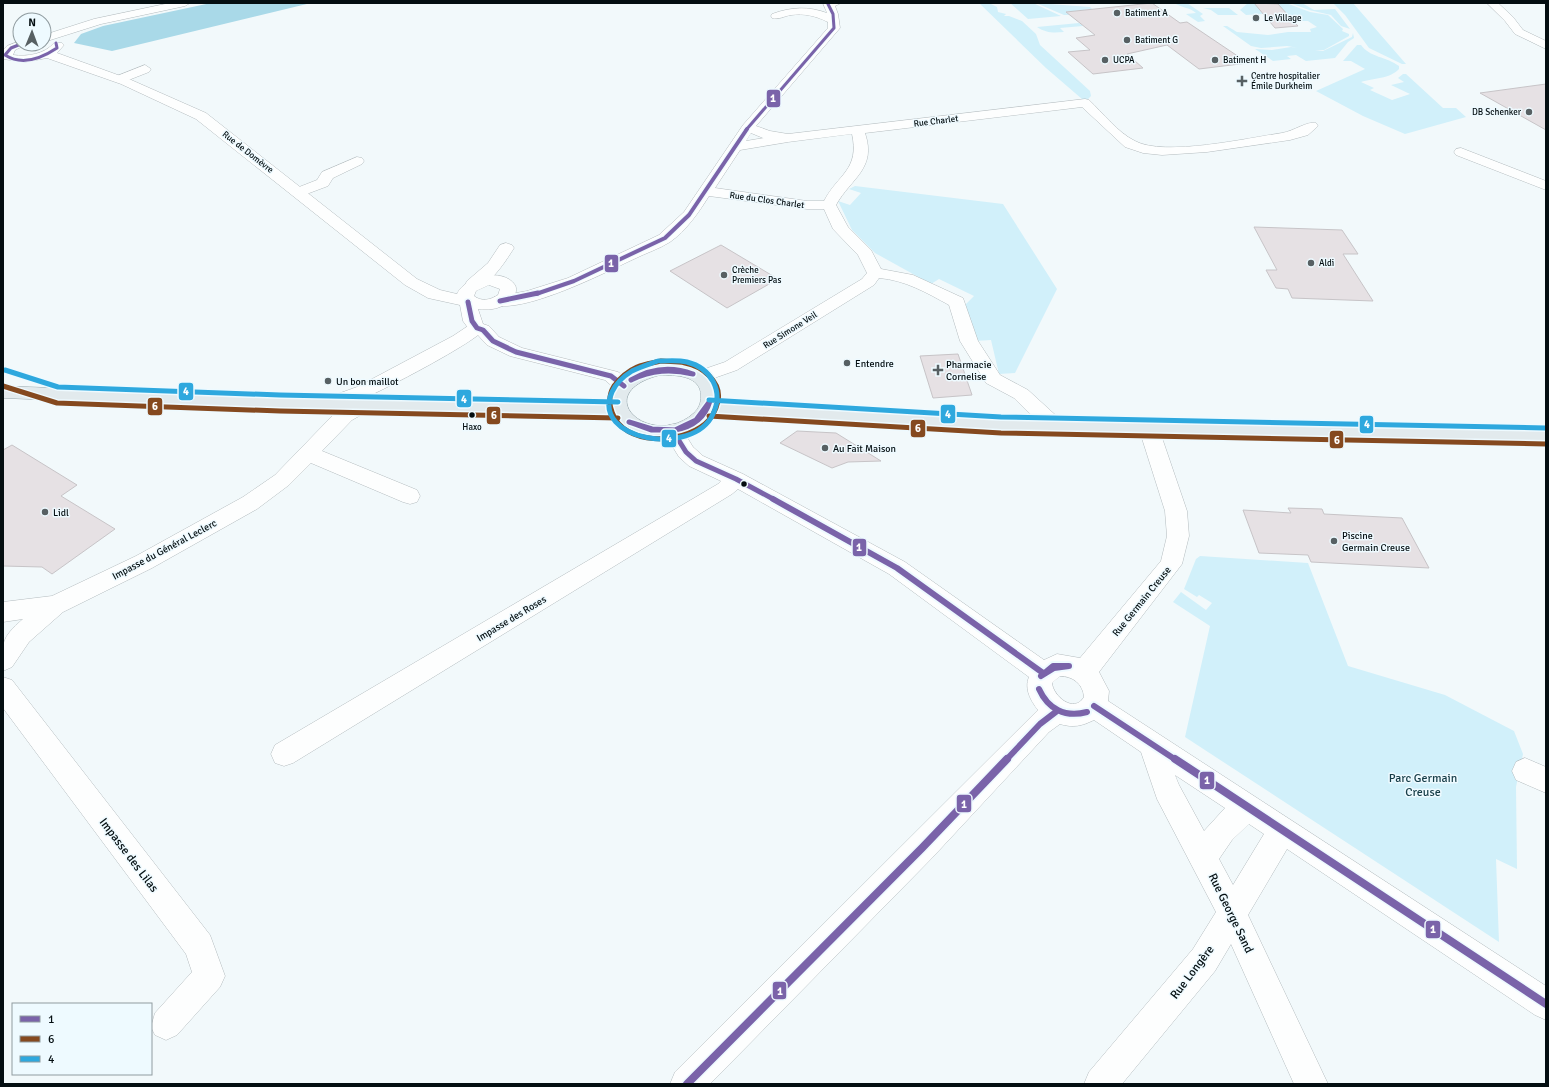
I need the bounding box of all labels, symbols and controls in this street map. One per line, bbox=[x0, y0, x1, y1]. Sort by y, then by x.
marker: Batiment A bbox=[1112, 8, 1122, 18]
place label: Batiment A bbox=[1125, 8, 1168, 19]
north arrow bbox=[12, 12, 52, 52]
marker: Le Village bbox=[1251, 13, 1261, 23]
place label: Le Village bbox=[1264, 13, 1302, 24]
text: N bbox=[28, 16, 36, 29]
marker: Batiment G bbox=[1122, 35, 1132, 45]
place label: Batiment G bbox=[1135, 35, 1178, 46]
marker: UCPA bbox=[1100, 55, 1110, 65]
place label: UCPA bbox=[1113, 55, 1135, 66]
marker: Batiment H bbox=[1210, 55, 1220, 65]
place label: Batiment H bbox=[1223, 55, 1266, 66]
place label: Centre hospitalier Émile Durkheim bbox=[1251, 71, 1320, 92]
marker: Centre hospitalier Émile Durkheim bbox=[1236, 75, 1248, 87]
line badge: 1 bbox=[766, 89, 781, 108]
text: 1 bbox=[770, 92, 776, 105]
place label: DB Schenker bbox=[1472, 107, 1522, 118]
marker: DB Schenker bbox=[1524, 107, 1534, 117]
street label: Rue Charlet bbox=[913, 113, 959, 130]
street label: Rue de Domèvre bbox=[220, 129, 276, 176]
street label: Rue du Clos Charlet bbox=[729, 190, 805, 211]
line badge: 1 bbox=[604, 254, 619, 273]
text: 1 bbox=[608, 257, 614, 270]
marker: Aldi bbox=[1306, 258, 1316, 268]
place label: Aldi bbox=[1319, 258, 1334, 269]
place label: Crèche Premiers Pas bbox=[732, 265, 781, 286]
marker: Crèche Premiers Pas bbox=[719, 270, 729, 280]
street label: Rue Simone Veil bbox=[761, 309, 820, 351]
marker: Entendre bbox=[842, 358, 852, 368]
place label: Entendre bbox=[855, 358, 894, 370]
place label: Pharmacie Cornelise bbox=[946, 359, 991, 383]
marker: Pharmacie Cornelise bbox=[933, 365, 943, 375]
marker: Un bon maillot bbox=[323, 376, 333, 386]
place label: Un bon maillot bbox=[336, 376, 399, 388]
line badge: 4 bbox=[178, 382, 194, 401]
text: 4 bbox=[183, 385, 189, 398]
line badge: 4 bbox=[456, 389, 472, 408]
text: 4 bbox=[461, 393, 467, 406]
line badge: 6 bbox=[147, 397, 163, 416]
text: 6 bbox=[152, 400, 158, 413]
line badge: 4 bbox=[940, 404, 956, 424]
line badge: 6 bbox=[486, 406, 501, 425]
text: 4 bbox=[945, 408, 951, 421]
text: 6 bbox=[491, 409, 497, 422]
marker: Haxo bbox=[467, 410, 477, 420]
line badge: 4 bbox=[1359, 415, 1374, 434]
text: 4 bbox=[1364, 418, 1370, 431]
line badge: 6 bbox=[910, 419, 926, 438]
place label: Haxo bbox=[462, 422, 482, 433]
text: 6 bbox=[915, 422, 921, 435]
line badge: 4 bbox=[661, 429, 677, 448]
line badge: 6 bbox=[1329, 430, 1344, 449]
text: 4 bbox=[666, 432, 672, 445]
text: 6 bbox=[1334, 434, 1340, 447]
marker: Au Fait Maison bbox=[820, 443, 830, 453]
place label: Au Fait Maison bbox=[833, 443, 896, 455]
unlabelled marker bbox=[739, 479, 749, 489]
marker: Lidl bbox=[40, 507, 50, 517]
place label: Lidl bbox=[53, 507, 69, 519]
street label: Impasse du Général Leclerc bbox=[110, 517, 219, 583]
place label: Piscine Germain Creuse bbox=[1342, 530, 1410, 554]
marker: Piscine Germain Creuse bbox=[1329, 536, 1339, 546]
line badge: 1 bbox=[852, 538, 867, 557]
text: 1 bbox=[856, 541, 862, 554]
street label: Rue Germain Creuse bbox=[1110, 564, 1174, 639]
street label: Impasse des Roses bbox=[475, 593, 549, 644]
line badge: 1 bbox=[1199, 771, 1215, 790]
park label: Parc Germain Creuse bbox=[1389, 771, 1457, 800]
text: 1 bbox=[1204, 774, 1210, 787]
line badge: 1 bbox=[956, 794, 972, 813]
text: 1 bbox=[961, 798, 967, 811]
street label: Impasse des Lilas bbox=[96, 815, 161, 895]
street label: Rue George Sand bbox=[1205, 871, 1256, 956]
line badge: 1 bbox=[1425, 920, 1441, 939]
text: 1 bbox=[1430, 923, 1436, 936]
street label: Rue Longère bbox=[1167, 942, 1217, 1002]
line badge: 1 bbox=[772, 981, 787, 1000]
text: 1 bbox=[777, 985, 783, 998]
legend bbox=[12, 1003, 152, 1075]
text: 1 bbox=[48, 1012, 54, 1027]
text: 6 bbox=[48, 1032, 54, 1047]
text: 4 bbox=[48, 1052, 55, 1067]

